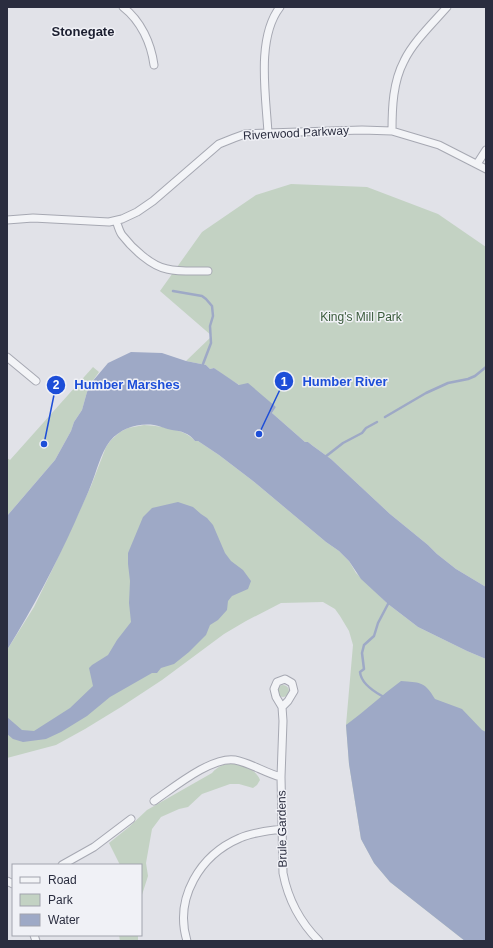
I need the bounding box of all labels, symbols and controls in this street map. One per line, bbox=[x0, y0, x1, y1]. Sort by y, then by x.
district label: Stonegate bbox=[52, 24, 114, 39]
street label: Riverwood Parkway bbox=[243, 123, 349, 143]
park label: King's Mill Park bbox=[320, 310, 403, 324]
callout: Humber River bbox=[274, 369, 395, 394]
callout: Humber Marshes bbox=[46, 372, 187, 397]
text: Humber River bbox=[302, 374, 388, 389]
text: 1 bbox=[281, 375, 288, 389]
text: Humber Marshes bbox=[74, 377, 180, 392]
text: 2 bbox=[53, 378, 60, 392]
street label: Brule Gardens bbox=[274, 790, 290, 868]
legend bbox=[12, 864, 142, 936]
text: Road bbox=[48, 873, 77, 887]
text: Park bbox=[48, 893, 74, 907]
text: Water bbox=[48, 913, 80, 927]

